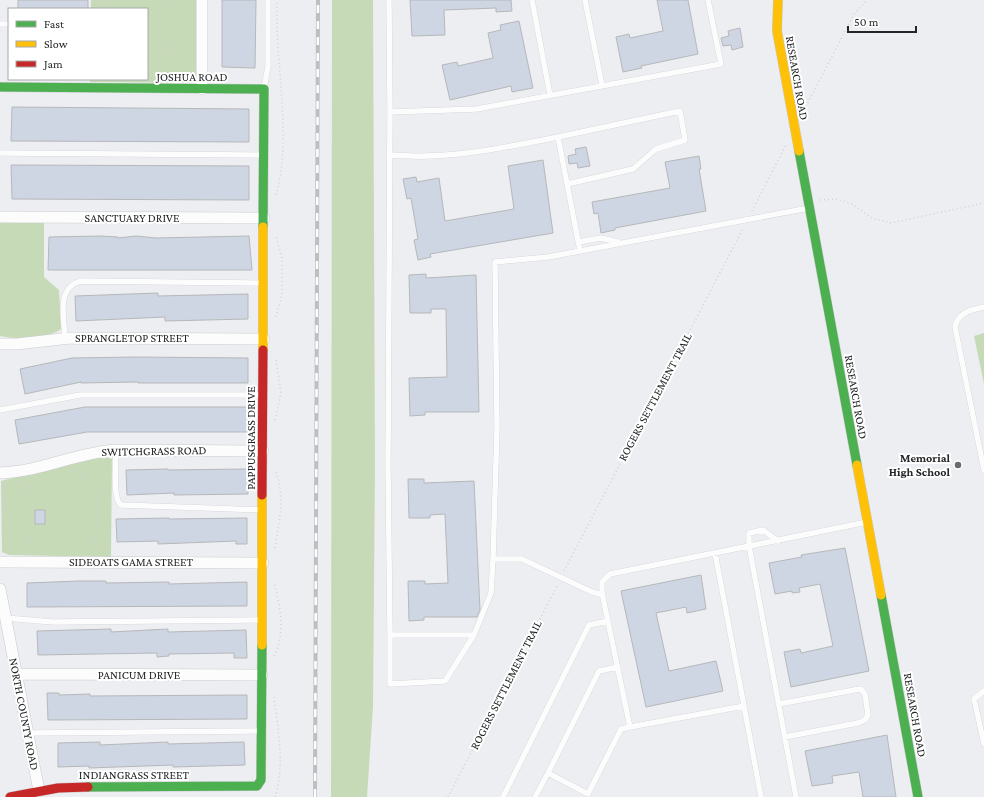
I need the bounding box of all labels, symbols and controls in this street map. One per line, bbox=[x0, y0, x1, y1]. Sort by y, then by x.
legend bbox=[8, 8, 148, 80]
scale bar bbox=[848, 8, 916, 34]
text: 50 m bbox=[854, 15, 879, 29]
text: Fast bbox=[44, 17, 65, 31]
street label: RESEARCH ROAD bbox=[783, 35, 811, 121]
text: Slow bbox=[44, 37, 68, 51]
text: Jam bbox=[43, 57, 63, 71]
street label: JOSHUA ROAD bbox=[155, 70, 228, 84]
street label: SANCTUARY DRIVE bbox=[85, 211, 180, 225]
street label: ROGERS SETTLEMENT TRAIL bbox=[615, 330, 695, 463]
street label: SPRANGLETOP STREET bbox=[75, 331, 189, 345]
street label: RESEARCH ROAD bbox=[842, 354, 870, 440]
street label: PAPPUSGRASS DRIVE bbox=[244, 386, 258, 490]
street label: SWITCHGRASS ROAD bbox=[101, 443, 207, 459]
place label: Memorial High School bbox=[889, 451, 951, 479]
marker: Memorial High School bbox=[953, 460, 963, 470]
street label: SIDEOATS GAMA STREET bbox=[69, 555, 194, 569]
street label: ROGERS SETTLEMENT TRAIL bbox=[467, 618, 545, 752]
street label: NORTH COUNTY ROAD bbox=[6, 657, 42, 771]
street label: PANICUM DRIVE bbox=[98, 668, 181, 682]
street label: RESEARCH ROAD bbox=[901, 672, 929, 758]
street label: INDIANGRASS STREET bbox=[79, 768, 190, 782]

